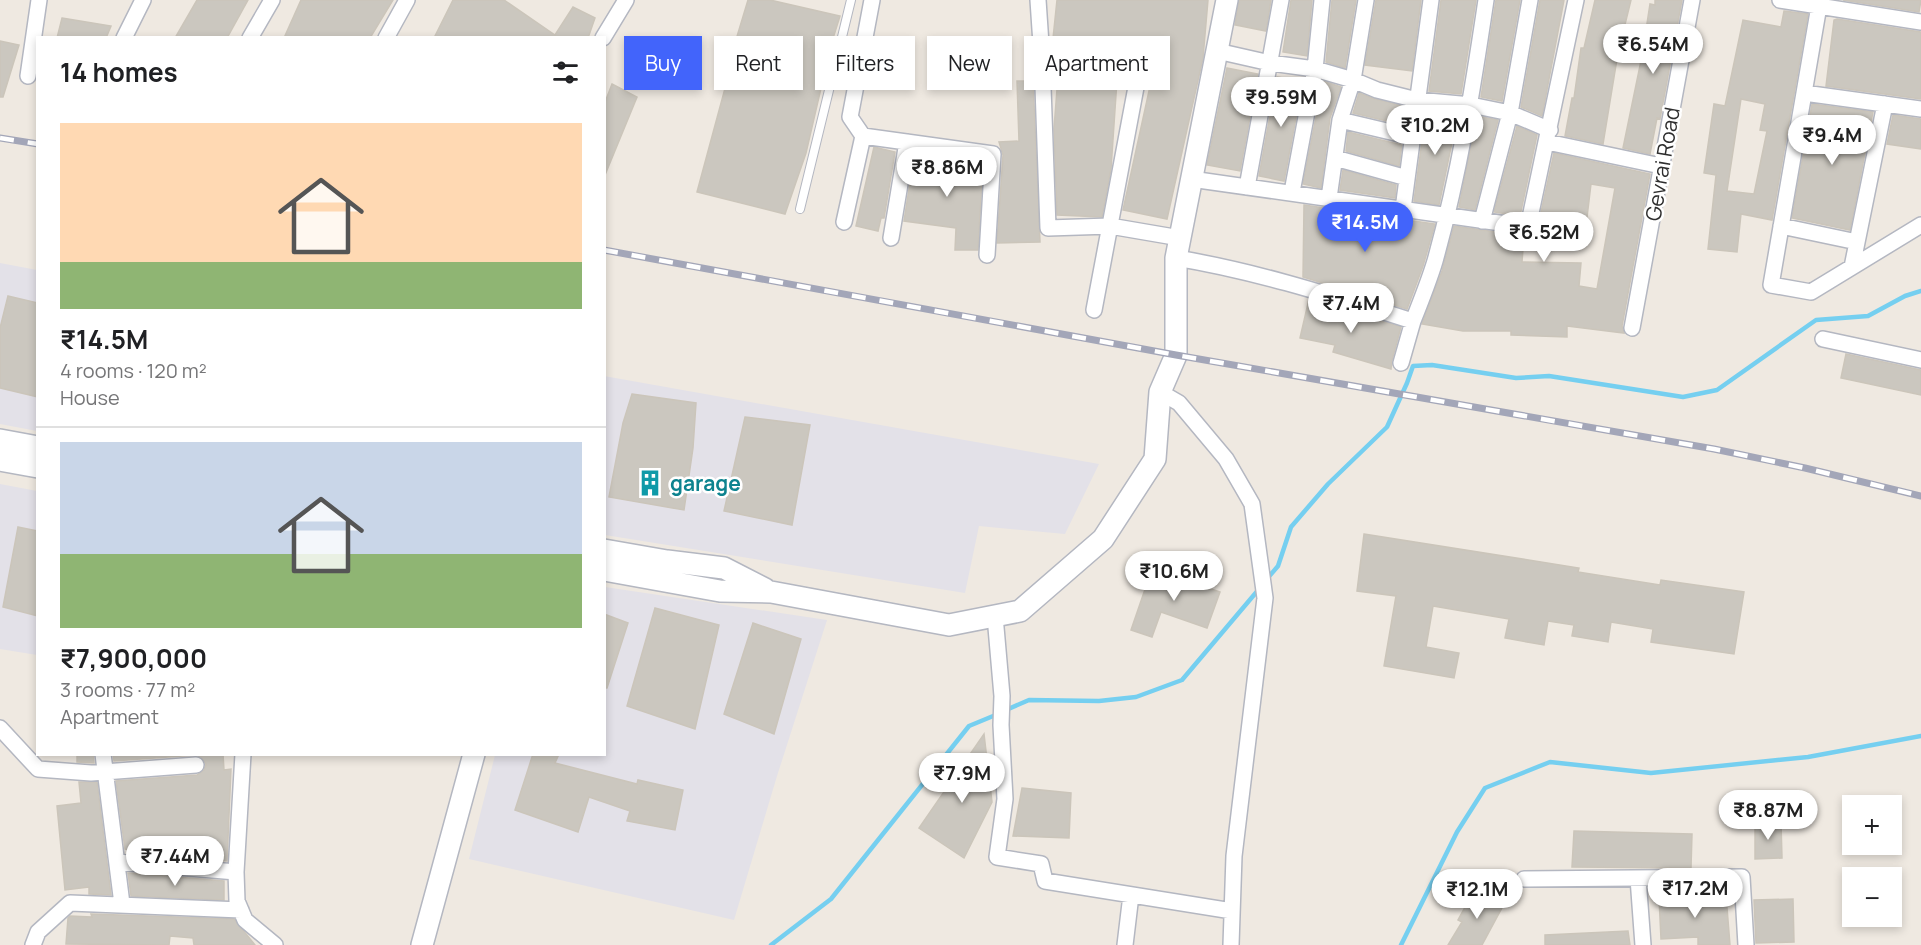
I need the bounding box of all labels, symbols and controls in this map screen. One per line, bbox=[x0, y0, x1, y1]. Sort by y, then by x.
pin: ₹6.54M bbox=[1604, 24, 1702, 75]
text: ₹6.54M bbox=[1617, 30, 1689, 57]
chip: Buy bbox=[624, 36, 702, 90]
chip: Rent bbox=[714, 36, 803, 90]
chip: Filters bbox=[815, 36, 915, 90]
chip: New bbox=[927, 36, 1012, 90]
chip: Apartment bbox=[1024, 36, 1170, 90]
text: 14 homes bbox=[60, 54, 178, 90]
icon: filters bbox=[549, 56, 582, 89]
pin: ₹9.59M bbox=[1232, 77, 1330, 128]
text: ₹9.59M bbox=[1245, 83, 1317, 110]
pin: ₹10.2M bbox=[1386, 105, 1484, 156]
street label: Gevrai Road bbox=[1638, 105, 1686, 223]
text: ₹10.2M bbox=[1400, 111, 1470, 138]
pin: ₹9.4M bbox=[1790, 115, 1874, 166]
text: ₹9.4M bbox=[1802, 121, 1862, 148]
pin: ₹8.86M bbox=[898, 147, 996, 198]
text: ₹8.86M bbox=[911, 153, 983, 180]
icon: home bbox=[267, 162, 375, 270]
pin: ₹14.5M bbox=[1316, 202, 1414, 253]
text: ₹14.5M bbox=[1331, 208, 1399, 235]
pin: ₹6.52M bbox=[1495, 212, 1593, 263]
text: ₹6.52M bbox=[1508, 218, 1580, 245]
pin: ₹7.4M bbox=[1309, 283, 1393, 334]
text: ₹7.4M bbox=[1322, 289, 1380, 316]
text: ₹14.5M bbox=[60, 321, 148, 357]
text: 4 rooms · 120 m² bbox=[60, 357, 207, 384]
text: House bbox=[60, 384, 120, 411]
building icon: garage bbox=[635, 468, 665, 498]
place label: garage bbox=[670, 469, 741, 497]
icon: home bbox=[267, 481, 375, 589]
pin: ₹10.6M bbox=[1125, 551, 1223, 602]
text: ₹10.6M bbox=[1139, 557, 1209, 584]
text: ₹7,900,000 bbox=[60, 640, 207, 676]
text: 3 rooms · 77 m² bbox=[60, 676, 195, 703]
text: Apartment bbox=[60, 703, 159, 730]
pin: ₹7.9M bbox=[920, 753, 1004, 804]
text: ₹7.9M bbox=[933, 759, 991, 786]
pin: ₹8.87M bbox=[1719, 790, 1817, 841]
map controls bbox=[1842, 795, 1902, 927]
button: + bbox=[1842, 795, 1902, 855]
text: ₹8.87M bbox=[1733, 796, 1803, 823]
pin: ₹7.44M bbox=[126, 836, 224, 887]
text: ₹7.44M bbox=[140, 842, 210, 869]
button: − bbox=[1842, 867, 1902, 927]
pin: ₹17.2M bbox=[1646, 868, 1744, 919]
pin: ₹12.1M bbox=[1428, 869, 1526, 920]
text: ₹17.2M bbox=[1662, 874, 1728, 901]
text: ₹12.1M bbox=[1446, 875, 1508, 902]

